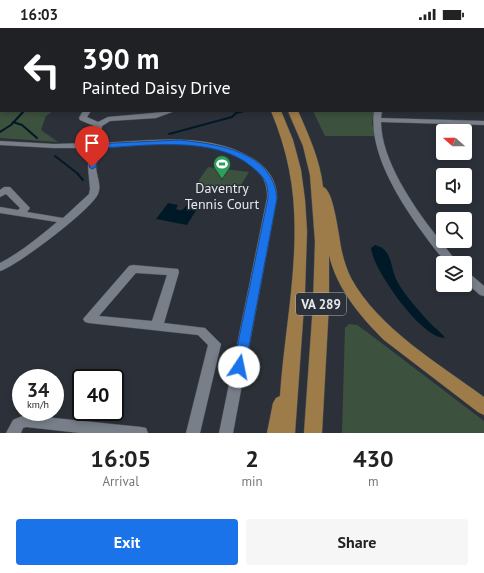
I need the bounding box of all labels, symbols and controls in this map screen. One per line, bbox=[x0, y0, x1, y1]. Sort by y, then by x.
text: 16:03 bbox=[20, 5, 58, 24]
text: 390 m bbox=[82, 40, 159, 77]
icon: left bbox=[16, 44, 68, 96]
text: Painted Daisy Drive bbox=[82, 76, 231, 99]
north arrow bbox=[436, 124, 472, 160]
map controls bbox=[436, 124, 472, 292]
pin bbox=[75, 126, 109, 167]
icon: arrive bbox=[81, 132, 103, 154]
sports icon: Daventry Tennis Court bbox=[212, 154, 232, 179]
button: sound bbox=[436, 168, 472, 204]
place label: Daventry Tennis Court bbox=[185, 179, 259, 213]
button: search bbox=[436, 212, 472, 248]
button: layers bbox=[436, 256, 472, 292]
road number: VA 289 bbox=[296, 293, 346, 315]
position arrow bbox=[218, 346, 260, 388]
speed limit sign: 40 bbox=[72, 369, 124, 421]
text: 34 bbox=[27, 377, 49, 403]
text: km/h bbox=[27, 398, 49, 411]
text: 16:05 bbox=[90, 443, 151, 474]
text: 2 bbox=[245, 443, 259, 474]
text: 430 bbox=[353, 443, 394, 474]
text: Arrival bbox=[103, 473, 139, 490]
text: min bbox=[241, 473, 263, 490]
text: m bbox=[368, 473, 379, 490]
button: Exit bbox=[16, 519, 238, 565]
button: Share bbox=[246, 519, 468, 565]

